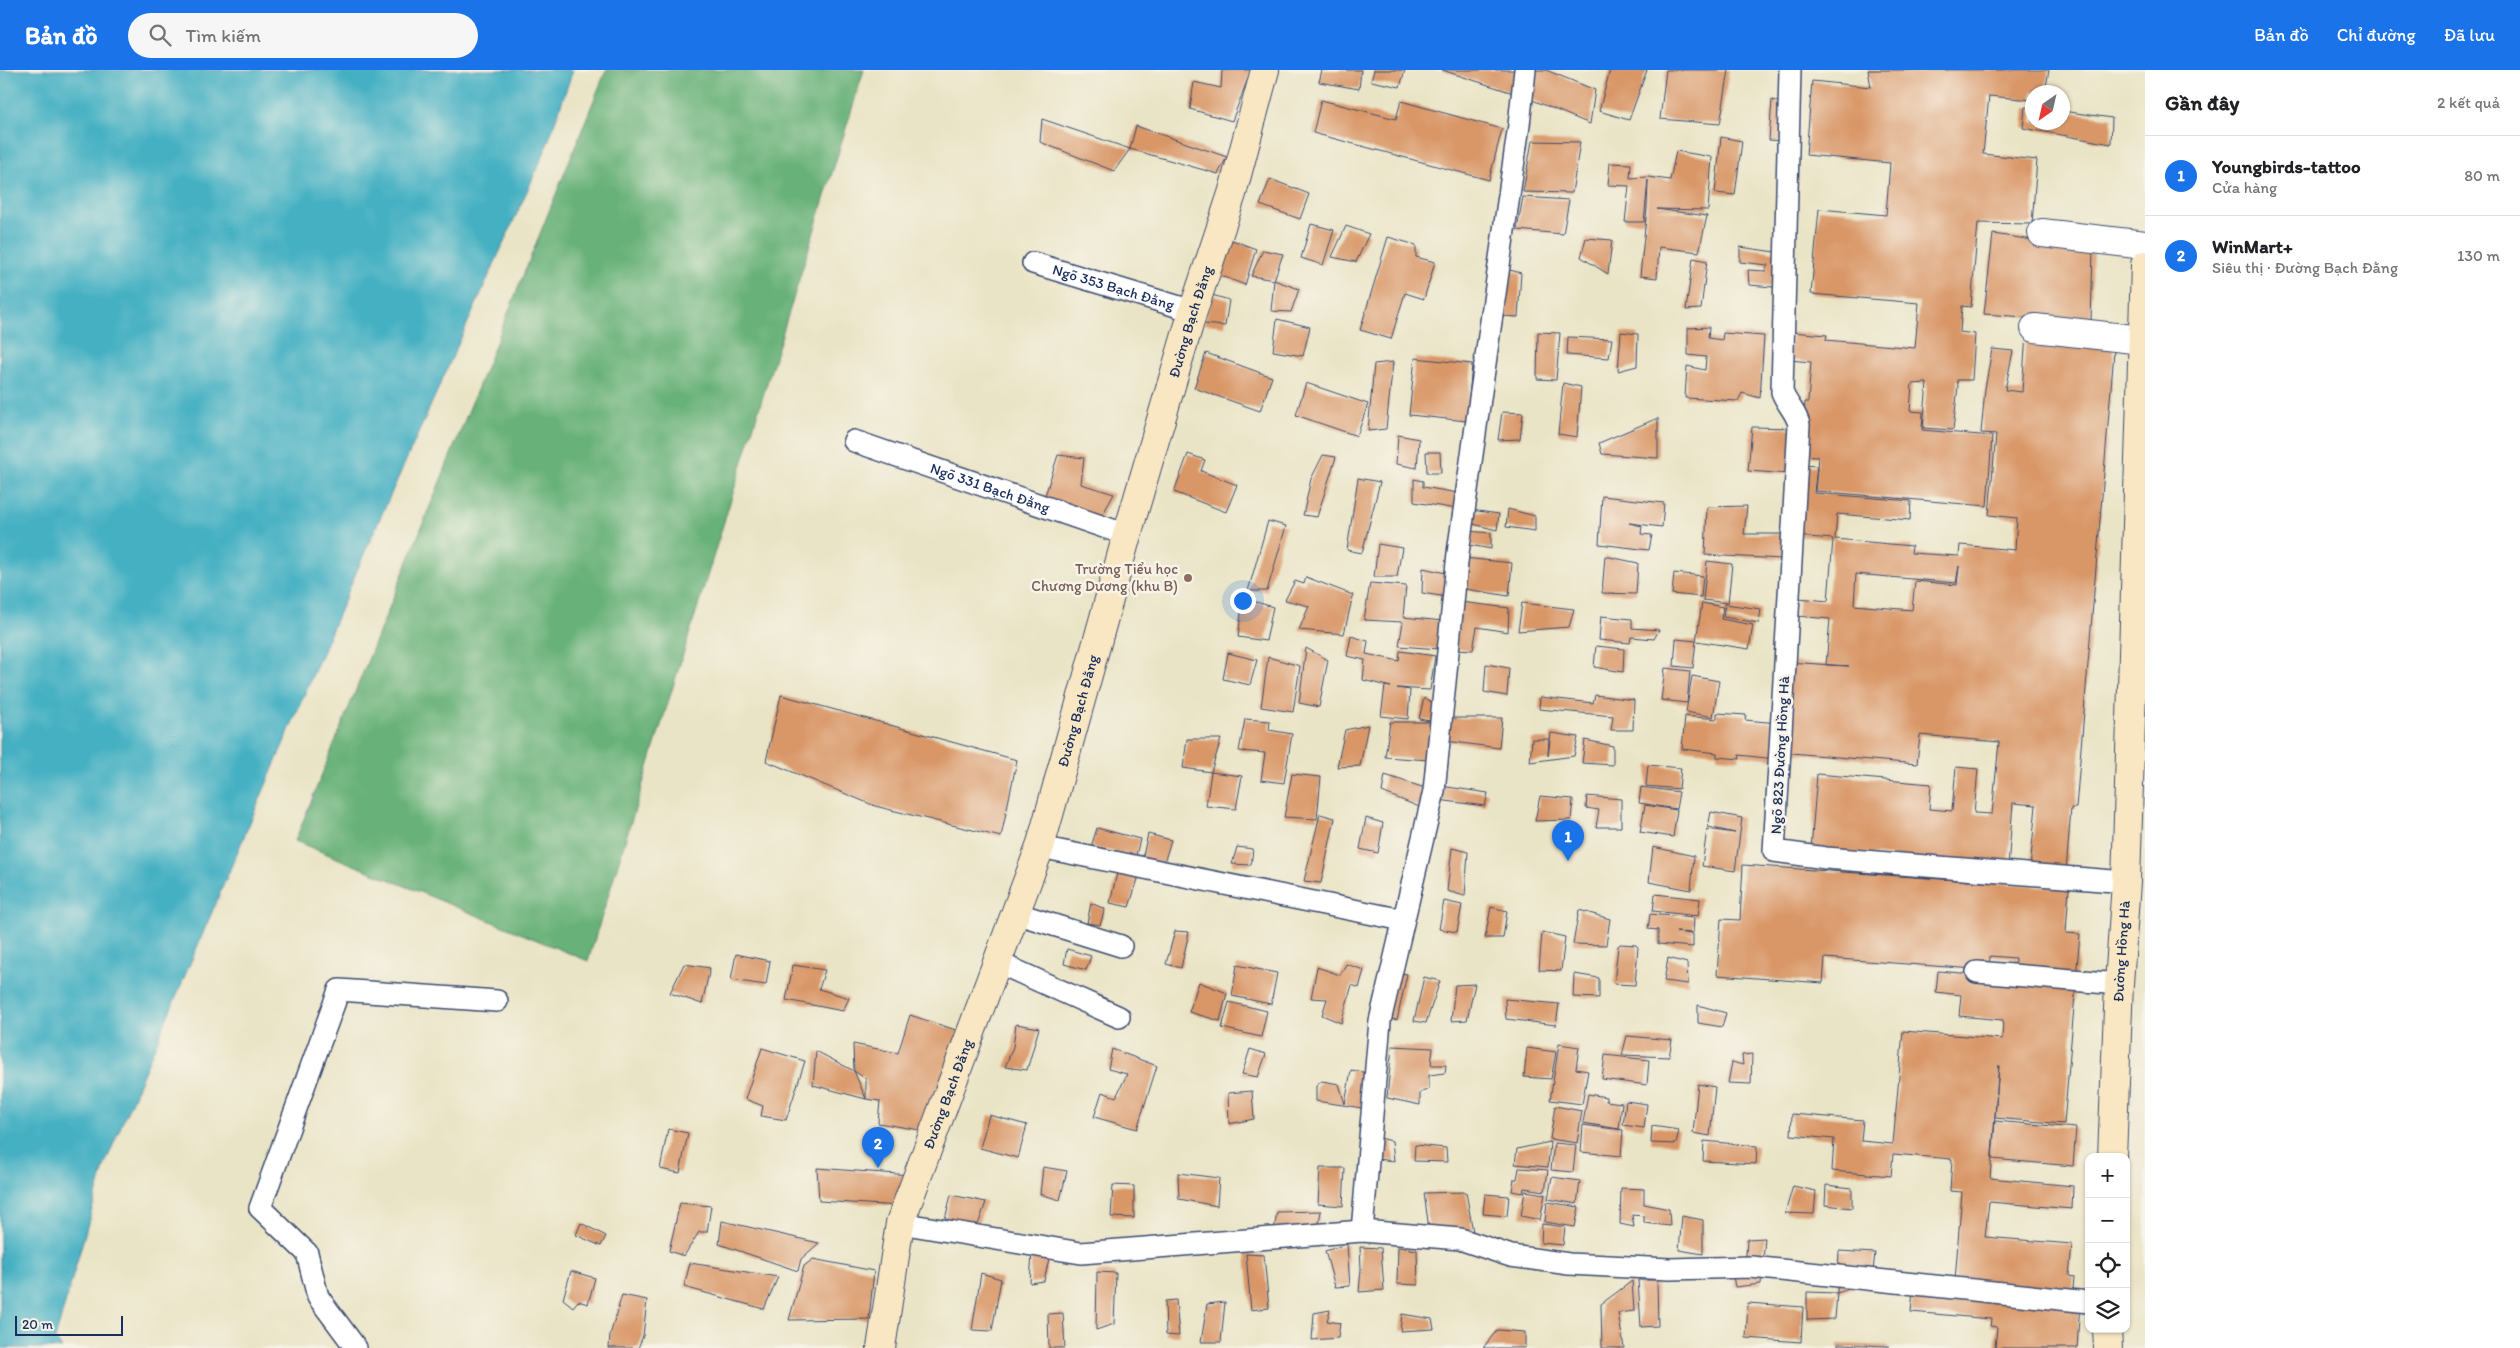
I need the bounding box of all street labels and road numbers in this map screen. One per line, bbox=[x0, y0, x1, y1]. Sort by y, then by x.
street label: Ngõ 353 Bạch Đằng bbox=[1050, 260, 1177, 314]
street label: Đường Bạch Đằng bbox=[1165, 263, 1217, 380]
street label: Ngõ 331 Bạch Đằng bbox=[928, 459, 1053, 517]
street label: Đường Bạch Đằng bbox=[1054, 652, 1102, 769]
street label: Ngõ 823 Đường Hồng Hà bbox=[1767, 675, 1793, 835]
street label: Đường Hồng Hà bbox=[2109, 900, 2134, 1003]
street label: Đường Bạch Đằng bbox=[919, 1036, 977, 1152]

